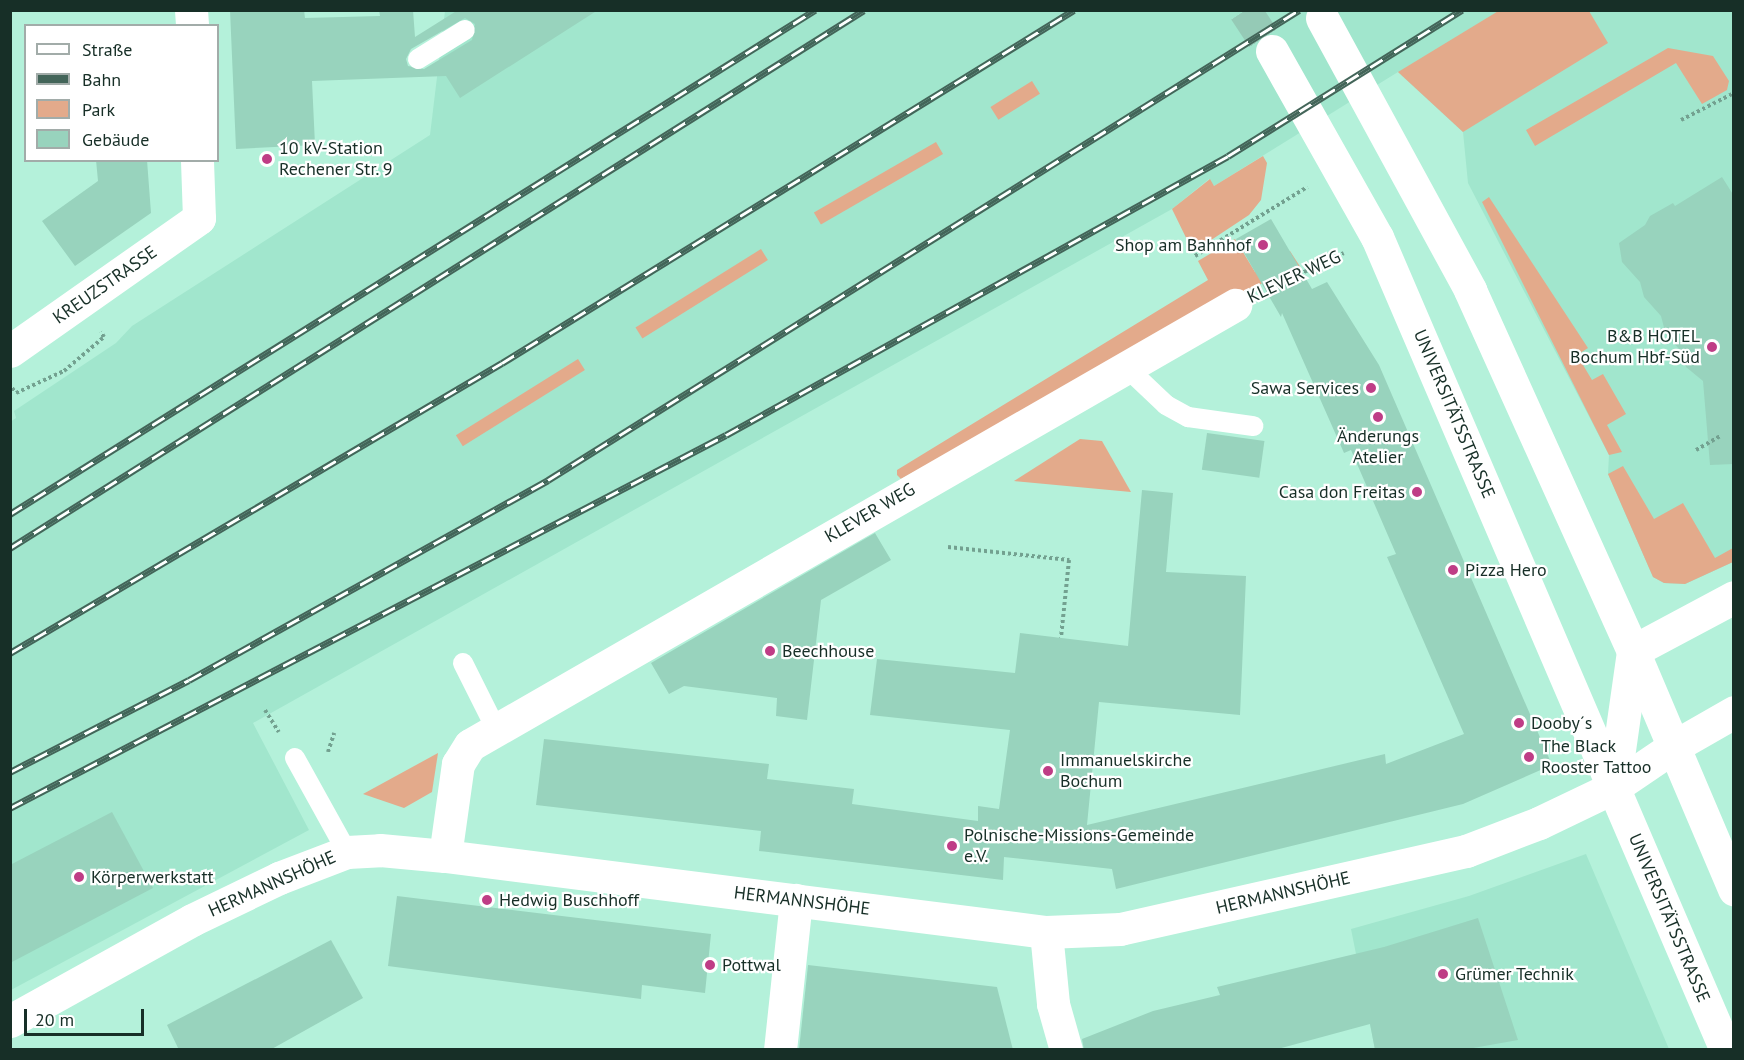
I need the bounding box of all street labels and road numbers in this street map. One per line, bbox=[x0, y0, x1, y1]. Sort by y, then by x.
street label: KREUZSTRASSE bbox=[49, 241, 161, 329]
street label: KLEVER WEG bbox=[1244, 246, 1344, 308]
street label: UNIVERSITÄTSSTRASSE bbox=[1409, 326, 1499, 502]
street label: KLEVER WEG bbox=[821, 478, 919, 548]
street label: UNIVERSITÄTSSTRASSE bbox=[1624, 830, 1714, 1006]
street label: HERMANNSHÖHE bbox=[205, 846, 339, 922]
street label: HERMANNSHÖHE bbox=[1214, 867, 1352, 919]
street label: HERMANNSHÖHE bbox=[733, 882, 871, 920]

